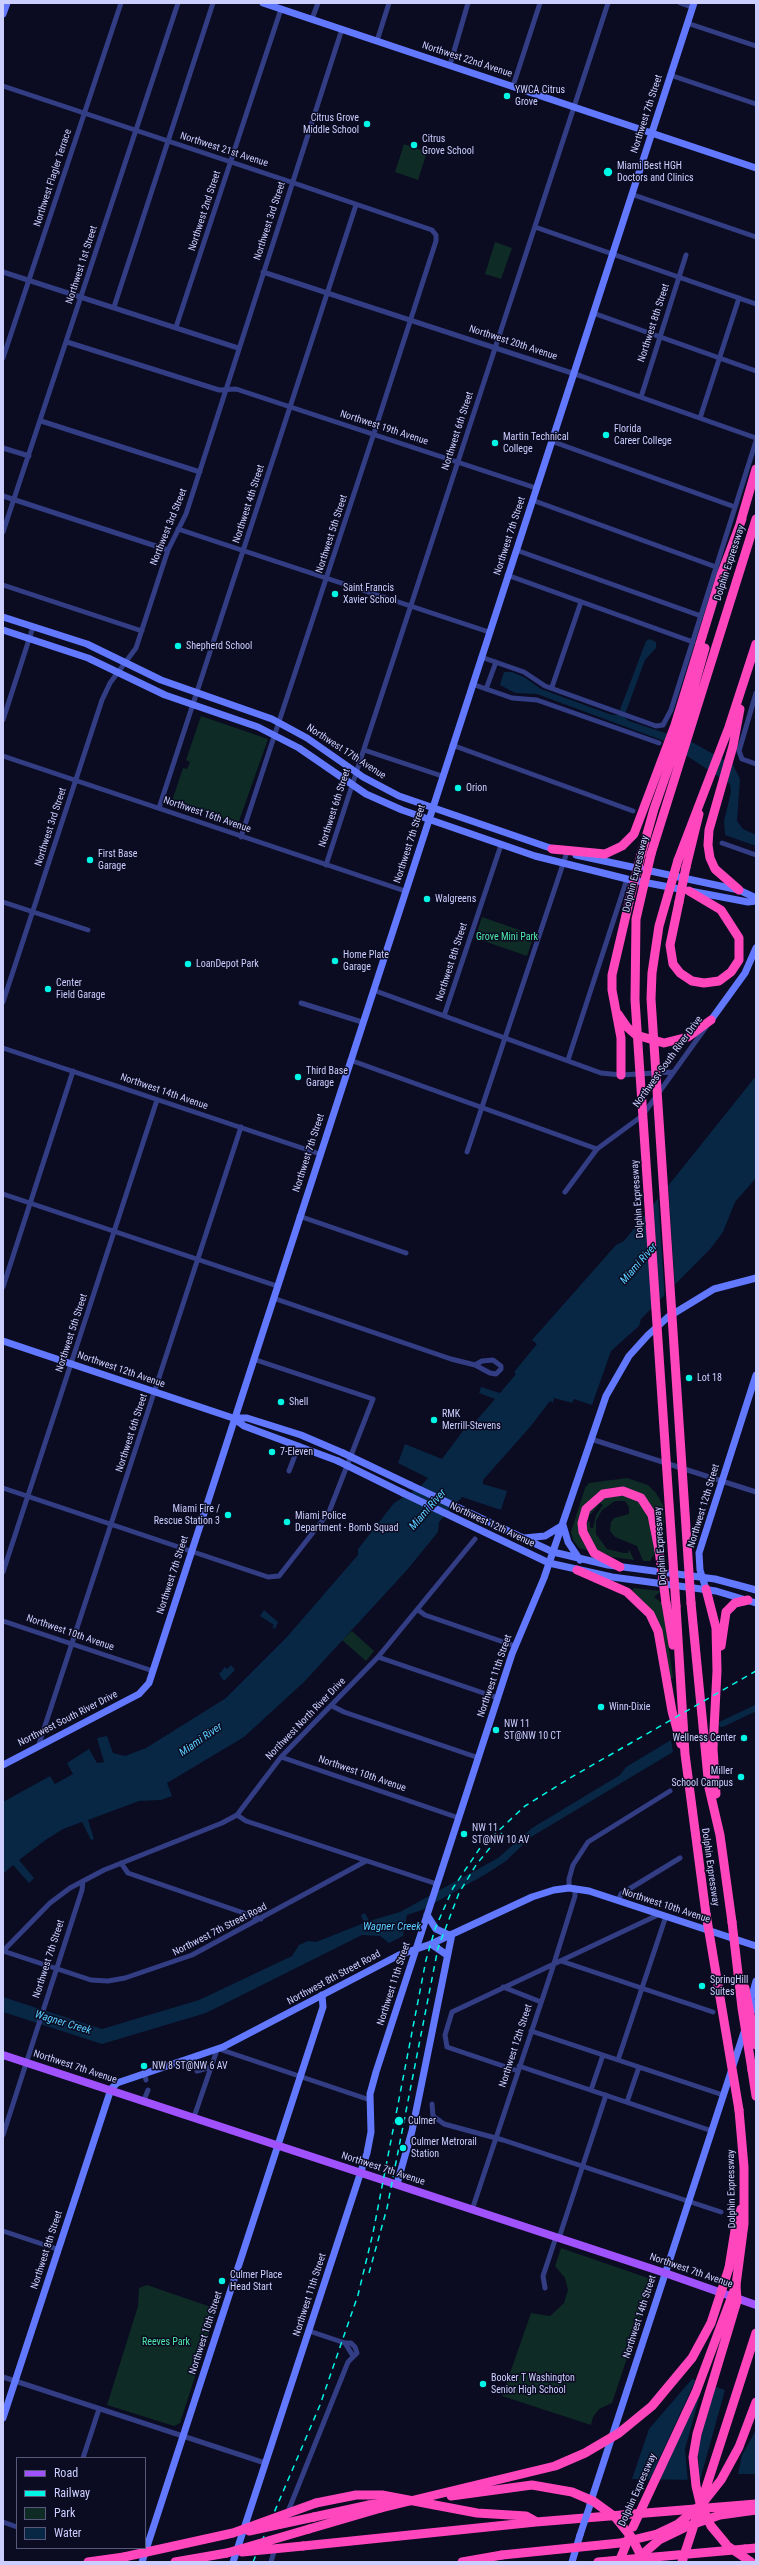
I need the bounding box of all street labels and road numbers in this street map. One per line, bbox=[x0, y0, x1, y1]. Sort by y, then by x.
street label: Northwest 22nd Avenue bbox=[420, 40, 514, 80]
street label: Northwest 7th Street bbox=[629, 73, 665, 155]
street label: Northwest Flagler Terrace bbox=[32, 128, 74, 228]
street label: Northwest 21st Avenue bbox=[179, 130, 269, 170]
street label: Northwest 2nd Street bbox=[186, 169, 224, 253]
street label: Northwest 3rd Street bbox=[252, 180, 288, 262]
street label: Northwest 1st Street bbox=[64, 224, 100, 306]
street label: Northwest 8th Street bbox=[636, 282, 672, 364]
street label: Northwest 20th Avenue bbox=[467, 323, 559, 363]
street label: Northwest 6th Street bbox=[440, 390, 476, 472]
street label: Northwest 19th Avenue bbox=[338, 408, 430, 448]
street label: Northwest 4th Street bbox=[231, 463, 267, 545]
street label: Northwest 3rd Street bbox=[148, 487, 190, 567]
street label: Northwest 5th Street bbox=[314, 493, 350, 575]
street label: Northwest 7th Street bbox=[492, 495, 528, 577]
street label: Dolphin Expressway bbox=[712, 524, 748, 602]
street label: Northwest 17th Avenue bbox=[304, 722, 388, 782]
street label: Northwest 6th Street bbox=[317, 767, 353, 849]
street label: Northwest 3rd Street bbox=[33, 786, 69, 868]
street label: Northwest 16th Avenue bbox=[162, 794, 252, 836]
street label: Northwest 7th Street bbox=[392, 803, 428, 885]
street label: Dolphin Expressway bbox=[621, 834, 651, 914]
street label: Northwest 8th Street bbox=[434, 921, 470, 1003]
street label: Northwest South River Drive bbox=[631, 1014, 705, 1110]
street label: Northwest 14th Avenue bbox=[119, 1071, 209, 1113]
street label: Northwest 7th Street bbox=[291, 1112, 327, 1194]
street label: Dolphin Expressway bbox=[629, 1159, 647, 1239]
street label: Northwest 5th Street bbox=[54, 1292, 90, 1374]
street label: Northwest 12th Avenue bbox=[76, 1349, 166, 1391]
street label: Northwest 6th Street bbox=[114, 1392, 150, 1474]
street label: Northwest 12th Street bbox=[686, 1463, 722, 1549]
street label: Northwest 12th Avenue bbox=[448, 1500, 536, 1550]
street label: Dolphin Expressway bbox=[652, 1506, 670, 1586]
street label: Northwest 7th Street bbox=[155, 1534, 191, 1616]
street label: Northwest 10th Avenue bbox=[25, 1612, 115, 1654]
street label: Northwest 11th Street bbox=[475, 1633, 515, 1719]
street label: Northwest North River Drive bbox=[264, 1675, 348, 1763]
street label: Northwest South River Drive bbox=[16, 1689, 120, 1749]
street label: Northwest 10th Avenue bbox=[317, 1753, 407, 1795]
street label: Dolphin Expressway bbox=[699, 1827, 721, 1907]
street label: Northwest 10th Avenue bbox=[620, 1886, 712, 1926]
street label: Northwest 7th Street Road bbox=[171, 1901, 269, 1959]
street label: Northwest 7th Street bbox=[31, 1918, 67, 2000]
street label: Northwest 11th Street bbox=[375, 1941, 413, 2027]
street label: Northwest 8th Street Road bbox=[285, 1948, 383, 2008]
street label: Northwest 12th Street bbox=[497, 2003, 535, 2089]
street label: Northwest 7th Avenue bbox=[32, 2048, 118, 2086]
street label: Northwest 7th Avenue bbox=[340, 2150, 426, 2188]
street label: Dolphin Expressway bbox=[725, 2150, 739, 2228]
street label: Northwest 8th Street bbox=[29, 2209, 65, 2291]
street label: Northwest 7th Avenue bbox=[648, 2251, 734, 2291]
street label: Northwest 11th Street bbox=[291, 2252, 329, 2338]
street label: Northwest 14th Street bbox=[621, 2274, 659, 2360]
street label: Northwest 10th Street bbox=[187, 2290, 225, 2376]
street label: Dolphin Expressway bbox=[617, 2452, 659, 2528]

